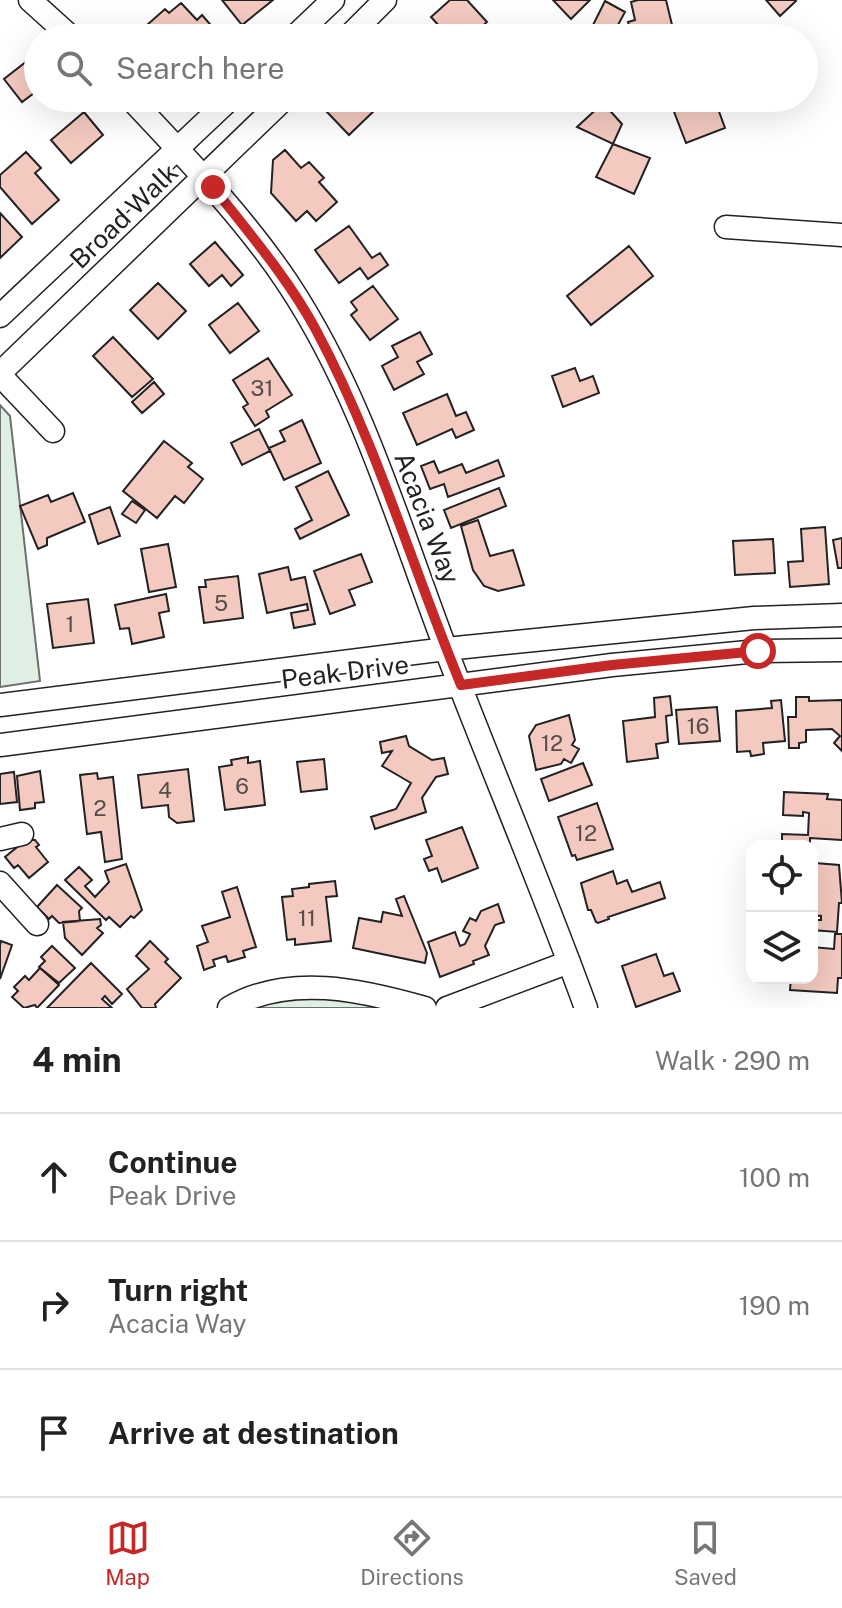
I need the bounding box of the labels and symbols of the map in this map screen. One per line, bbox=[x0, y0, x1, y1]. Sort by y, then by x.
street label: Broad Walk bbox=[63, 157, 184, 275]
route end bbox=[195, 169, 231, 205]
house number: 31 bbox=[251, 375, 273, 401]
street label: Acacia Way bbox=[388, 448, 467, 588]
house number: 5 bbox=[214, 590, 228, 616]
house number: 1 bbox=[66, 611, 74, 637]
route start bbox=[740, 633, 776, 669]
street label: Peak Drive bbox=[279, 648, 411, 695]
house number: 16 bbox=[687, 713, 709, 739]
house number: 12 bbox=[541, 730, 563, 756]
house number: 6 bbox=[235, 773, 249, 799]
house number: 4 bbox=[158, 777, 172, 803]
house number: 2 bbox=[93, 795, 107, 821]
house number: 12 bbox=[575, 820, 597, 846]
house number: 11 bbox=[298, 905, 316, 931]

